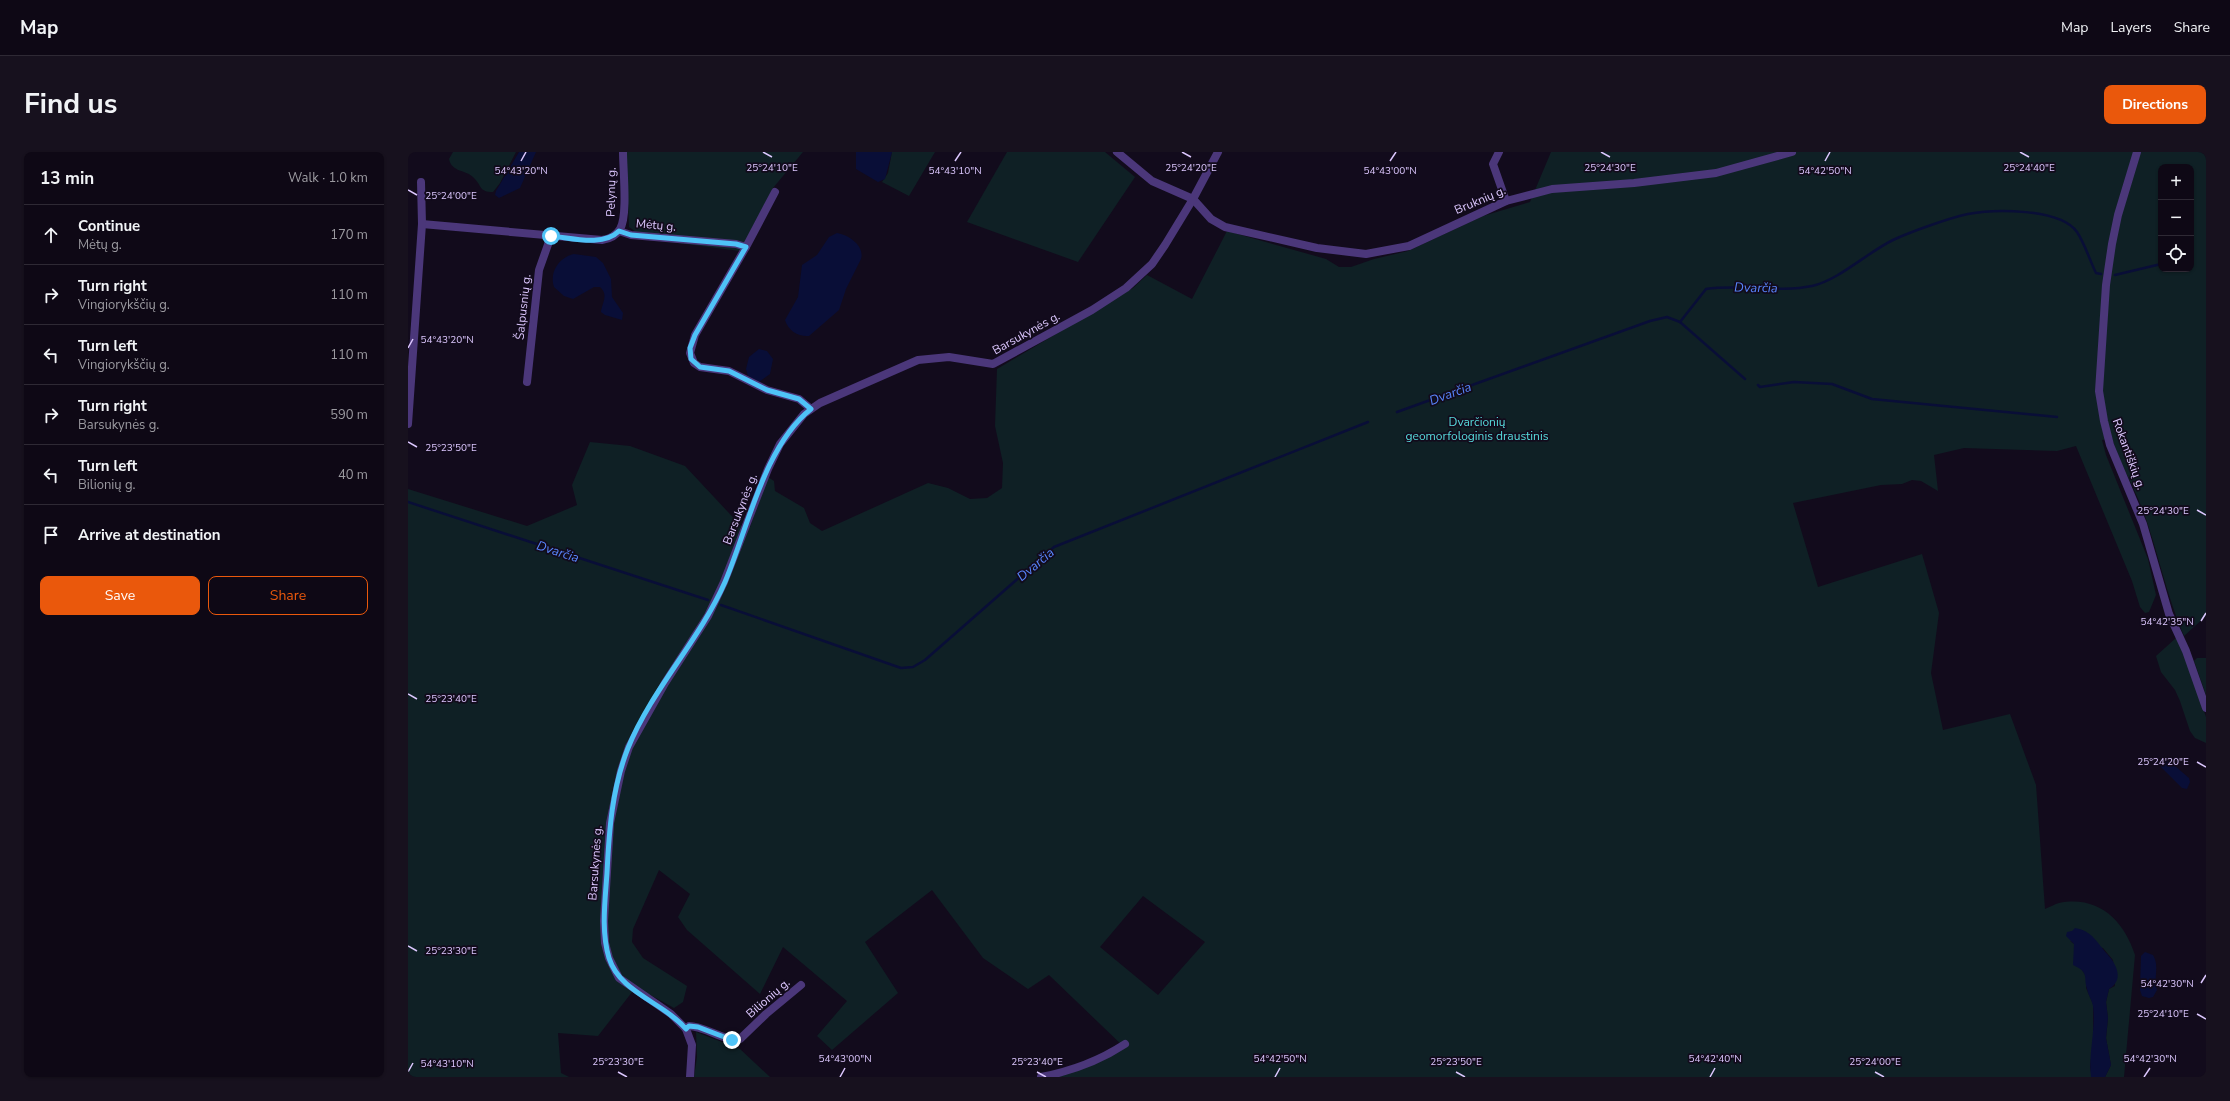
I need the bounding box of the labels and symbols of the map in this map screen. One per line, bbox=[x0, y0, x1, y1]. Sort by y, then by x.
text: 25°24'10"E bbox=[746, 161, 798, 175]
text: 25°24'20"E bbox=[1165, 161, 1217, 175]
text: 25°24'30"E bbox=[1584, 161, 1636, 175]
text: 25°24'40"E bbox=[2003, 161, 2055, 175]
text: 54°43'20"N bbox=[494, 164, 548, 178]
text: 54°43'10"N bbox=[928, 164, 982, 178]
text: 54°43'00"N bbox=[1363, 164, 1417, 178]
text: 54°42'50"N bbox=[1798, 164, 1852, 178]
street label: Pelynų g. bbox=[603, 167, 619, 217]
street label: Bruknių g. bbox=[1452, 182, 1508, 218]
text: 25°24'00"E bbox=[425, 189, 477, 203]
street label: Mėtų g. bbox=[635, 215, 677, 235]
route start bbox=[542, 227, 560, 245]
street label: Šalpusnių g. bbox=[512, 273, 534, 341]
water label: Dvarčia bbox=[1734, 279, 1778, 297]
street label: Barsukynės g. bbox=[989, 308, 1063, 358]
text: 54°43'20"N bbox=[420, 333, 474, 347]
water label: Dvarčia bbox=[1427, 378, 1474, 410]
park label: Dvarčionių geomorfologinis draustinis bbox=[1406, 414, 1549, 444]
street label: Rokantiškių g. bbox=[2109, 416, 2149, 492]
text: 25°23'50"E bbox=[425, 441, 477, 455]
street label: Barsukynės g. bbox=[719, 471, 761, 547]
text: 25°24'30"E bbox=[2137, 504, 2189, 518]
water label: Dvarčia bbox=[534, 537, 581, 567]
water label: Dvarčia bbox=[1013, 544, 1058, 586]
text: 54°42'35"N bbox=[2140, 615, 2194, 629]
text: 25°23'40"E bbox=[425, 692, 477, 706]
text: 25°24'20"E bbox=[2137, 755, 2189, 769]
street label: Barsukynės g. bbox=[584, 825, 606, 901]
text: 25°23'30"E bbox=[425, 944, 477, 958]
street label: Bilionių g. bbox=[743, 975, 793, 1021]
text: 54°42'30"N bbox=[2140, 977, 2194, 991]
text: 25°24'10"E bbox=[2137, 1007, 2189, 1021]
route end bbox=[723, 1031, 741, 1049]
text: 54°43'00"N bbox=[818, 1052, 872, 1066]
text: 54°42'50"N bbox=[1253, 1052, 1307, 1066]
text: 54°42'40"N bbox=[1688, 1052, 1742, 1066]
text: 54°42'30"N bbox=[2123, 1052, 2177, 1066]
text: 25°23'30"E bbox=[592, 1055, 644, 1069]
text: 25°23'40"E bbox=[1011, 1055, 1063, 1069]
text: 25°23'50"E bbox=[1430, 1055, 1482, 1069]
text: 25°24'00"E bbox=[1849, 1055, 1901, 1069]
text: 54°43'10"N bbox=[420, 1057, 474, 1071]

